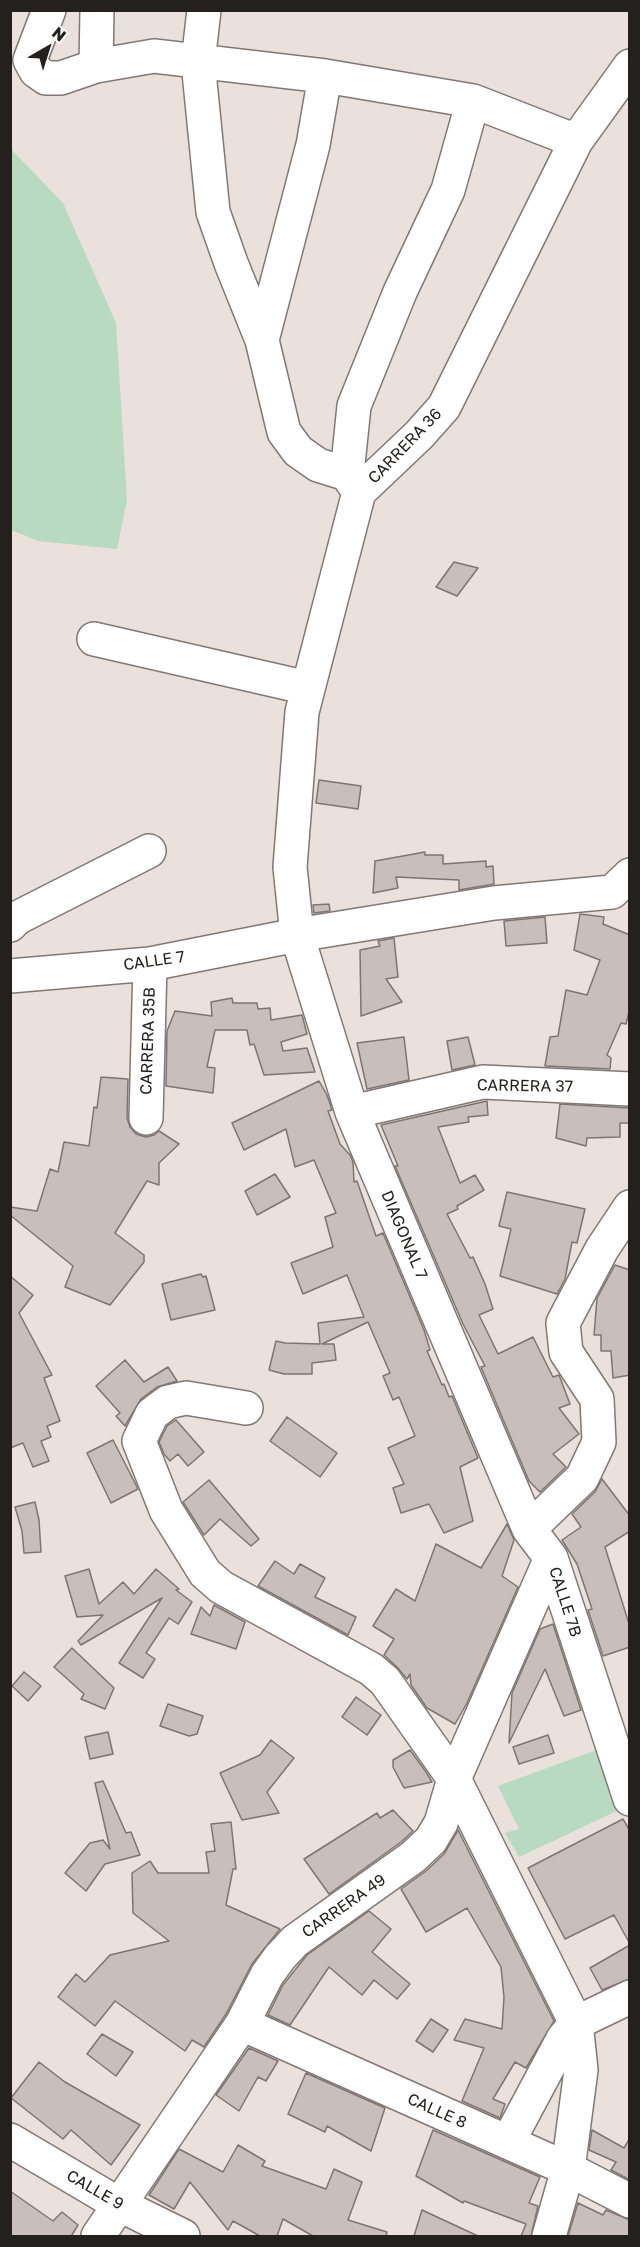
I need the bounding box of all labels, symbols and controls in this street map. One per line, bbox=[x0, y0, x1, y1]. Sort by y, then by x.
north arrow bbox=[18, 18, 78, 78]
text: N bbox=[48, 22, 70, 46]
street label: CARRERA 36 bbox=[364, 404, 446, 488]
street label: CALLE 7 bbox=[122, 947, 186, 975]
street label: CARRERA 35B bbox=[137, 987, 159, 1095]
street label: CARRERA 37 bbox=[477, 1076, 573, 1096]
street label: DIAGONAL 7 bbox=[377, 1188, 431, 1282]
street label: CALLE 7B bbox=[545, 1565, 585, 1639]
street label: CARRERA 49 bbox=[298, 1870, 390, 1942]
street label: CALLE 8 bbox=[404, 2089, 470, 2133]
street label: CALLE 9 bbox=[63, 2166, 127, 2214]

